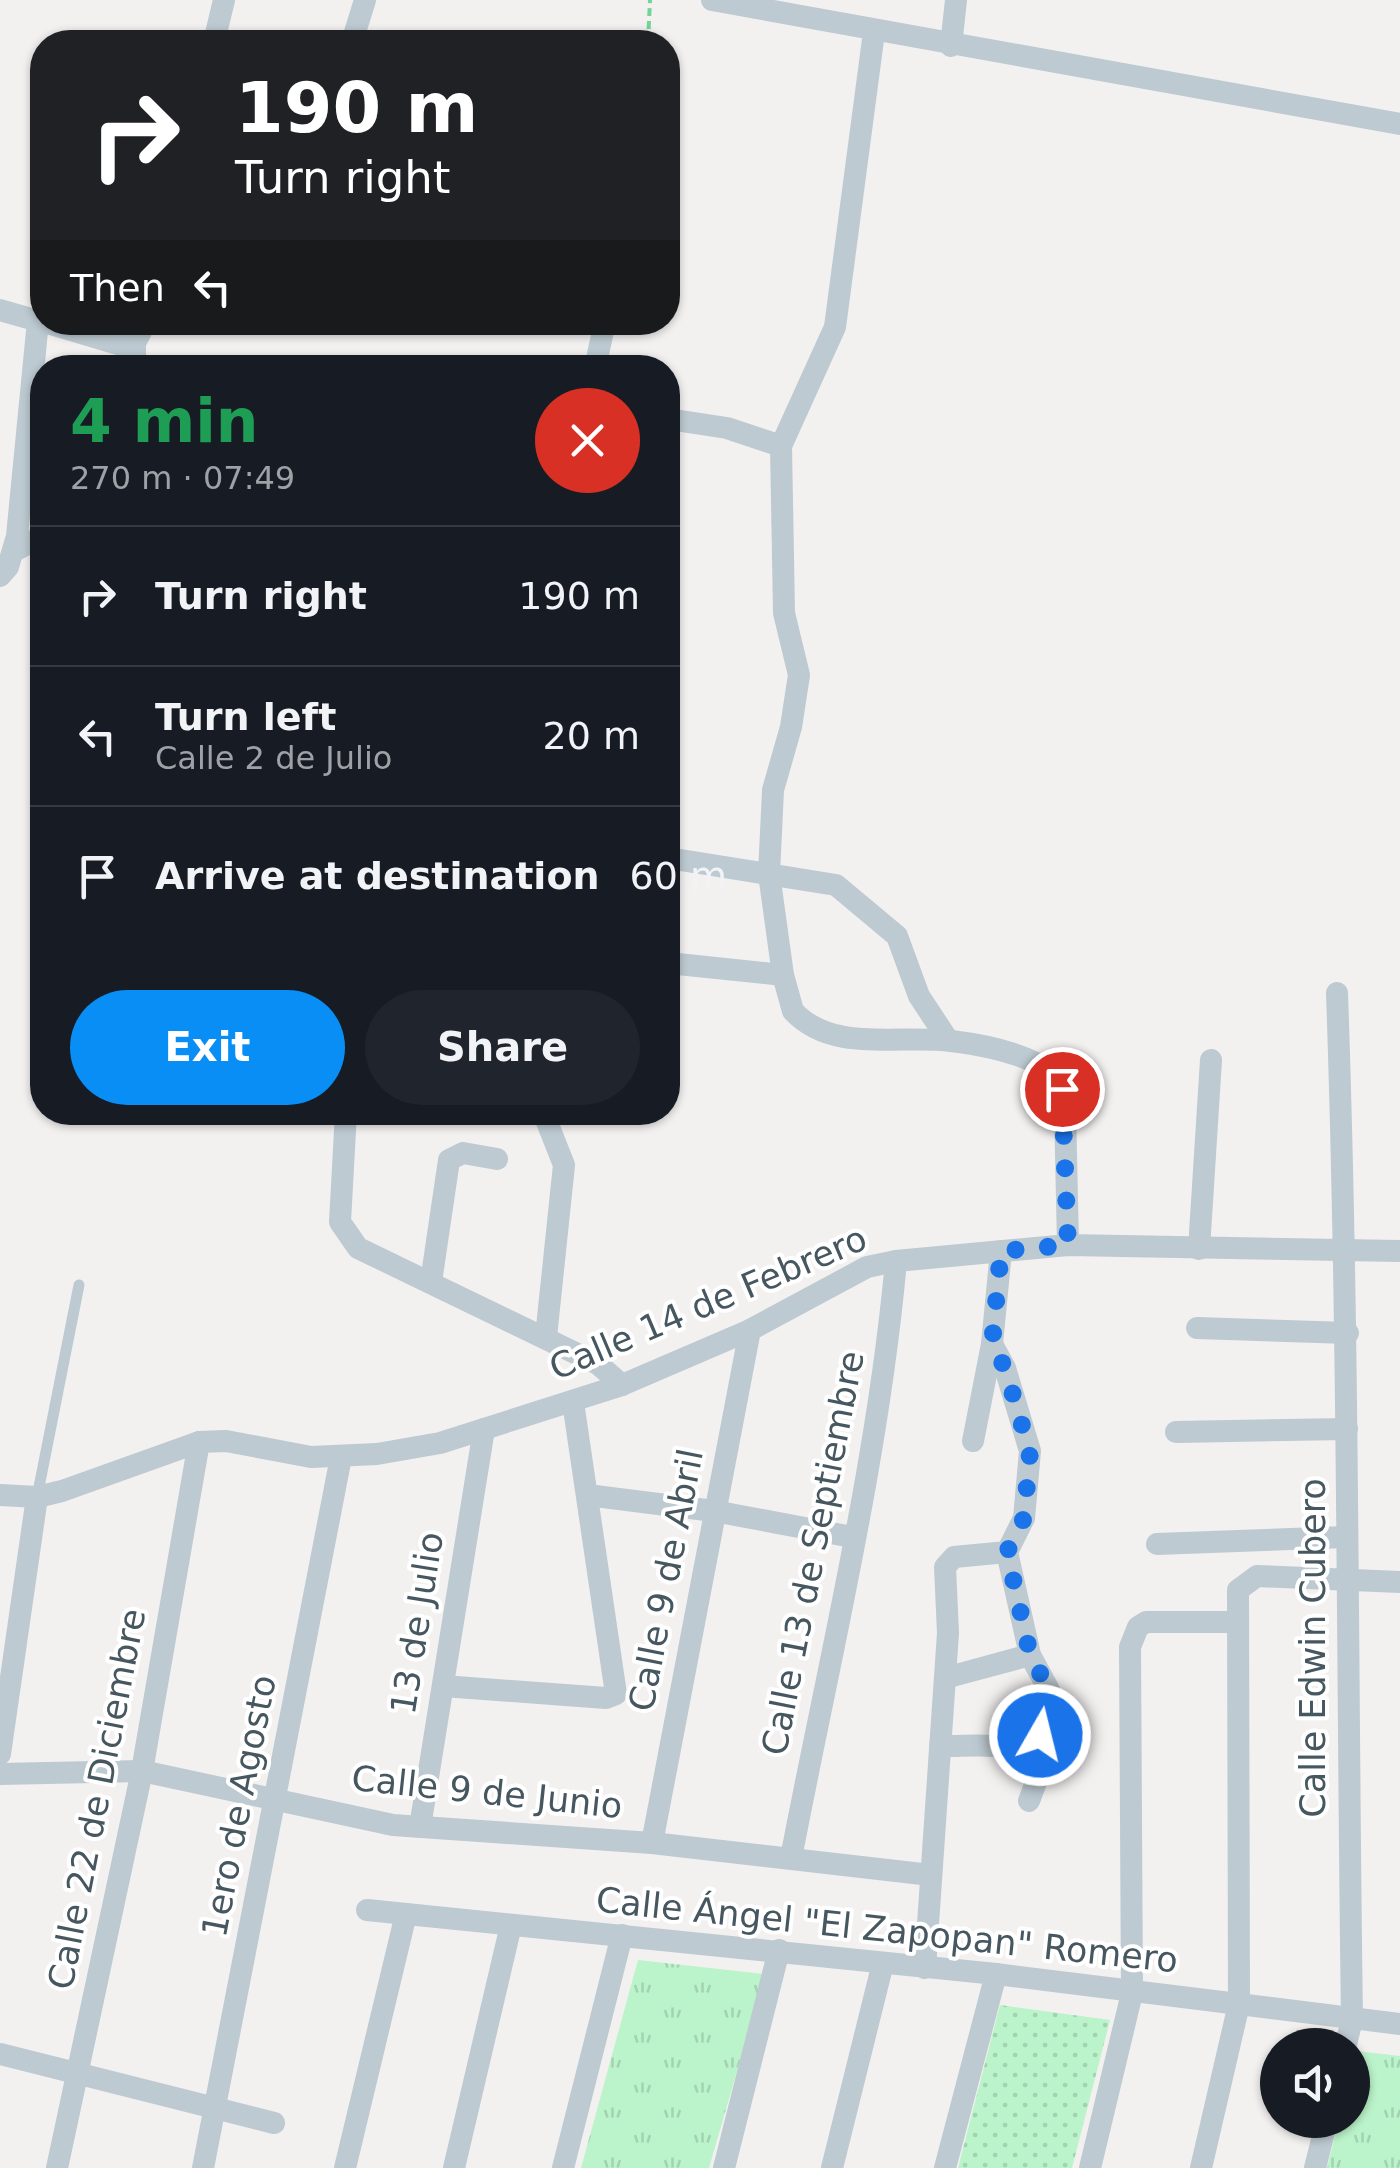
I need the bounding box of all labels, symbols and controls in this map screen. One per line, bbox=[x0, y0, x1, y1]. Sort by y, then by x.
text: 190 m bbox=[235, 67, 478, 149]
icon: right bbox=[70, 70, 200, 200]
text: Turn right bbox=[235, 151, 450, 204]
icon: left bbox=[185, 260, 240, 315]
text: Then bbox=[70, 266, 165, 310]
text: 4 min bbox=[70, 386, 258, 456]
button: close bbox=[535, 388, 640, 493]
text: 270 m · 07:49 bbox=[70, 459, 295, 497]
icon: right bbox=[70, 569, 125, 624]
text: Turn right bbox=[155, 574, 367, 618]
text: 190 m bbox=[518, 574, 640, 618]
text: Turn left bbox=[155, 695, 336, 739]
icon: left bbox=[70, 709, 125, 764]
text: 20 m bbox=[543, 714, 640, 758]
text: Calle 2 de Julio bbox=[155, 739, 392, 777]
icon: arrive bbox=[70, 849, 125, 904]
text: Arrive at destination bbox=[155, 854, 600, 898]
text: 60 m bbox=[630, 854, 727, 898]
button: Exit bbox=[70, 990, 345, 1105]
button: Share bbox=[365, 990, 640, 1105]
pin bbox=[1020, 1047, 1105, 1132]
icon: arrive bbox=[1035, 1062, 1090, 1117]
street label: Calle 14 de Febrero bbox=[543, 1218, 873, 1388]
street label: Calle 13 de Septiembre bbox=[754, 1347, 872, 1759]
street label: Calle 9 de Abril bbox=[621, 1445, 711, 1715]
street label: Calle Edwin Cubero bbox=[1293, 1478, 1333, 1818]
street label: 13 de Julio bbox=[383, 1529, 451, 1717]
street label: Calle 22 de Diciembre bbox=[40, 1605, 154, 1993]
street label: 1ero de Agosto bbox=[194, 1672, 284, 1940]
position arrow bbox=[988, 1683, 1092, 1787]
street label: Calle 9 de Junio bbox=[350, 1758, 624, 1826]
street label: Calle Ángel "El Zapopan" Romero bbox=[594, 1879, 1180, 1980]
map controls bbox=[1260, 2028, 1370, 2138]
button: sound bbox=[1260, 2028, 1370, 2138]

